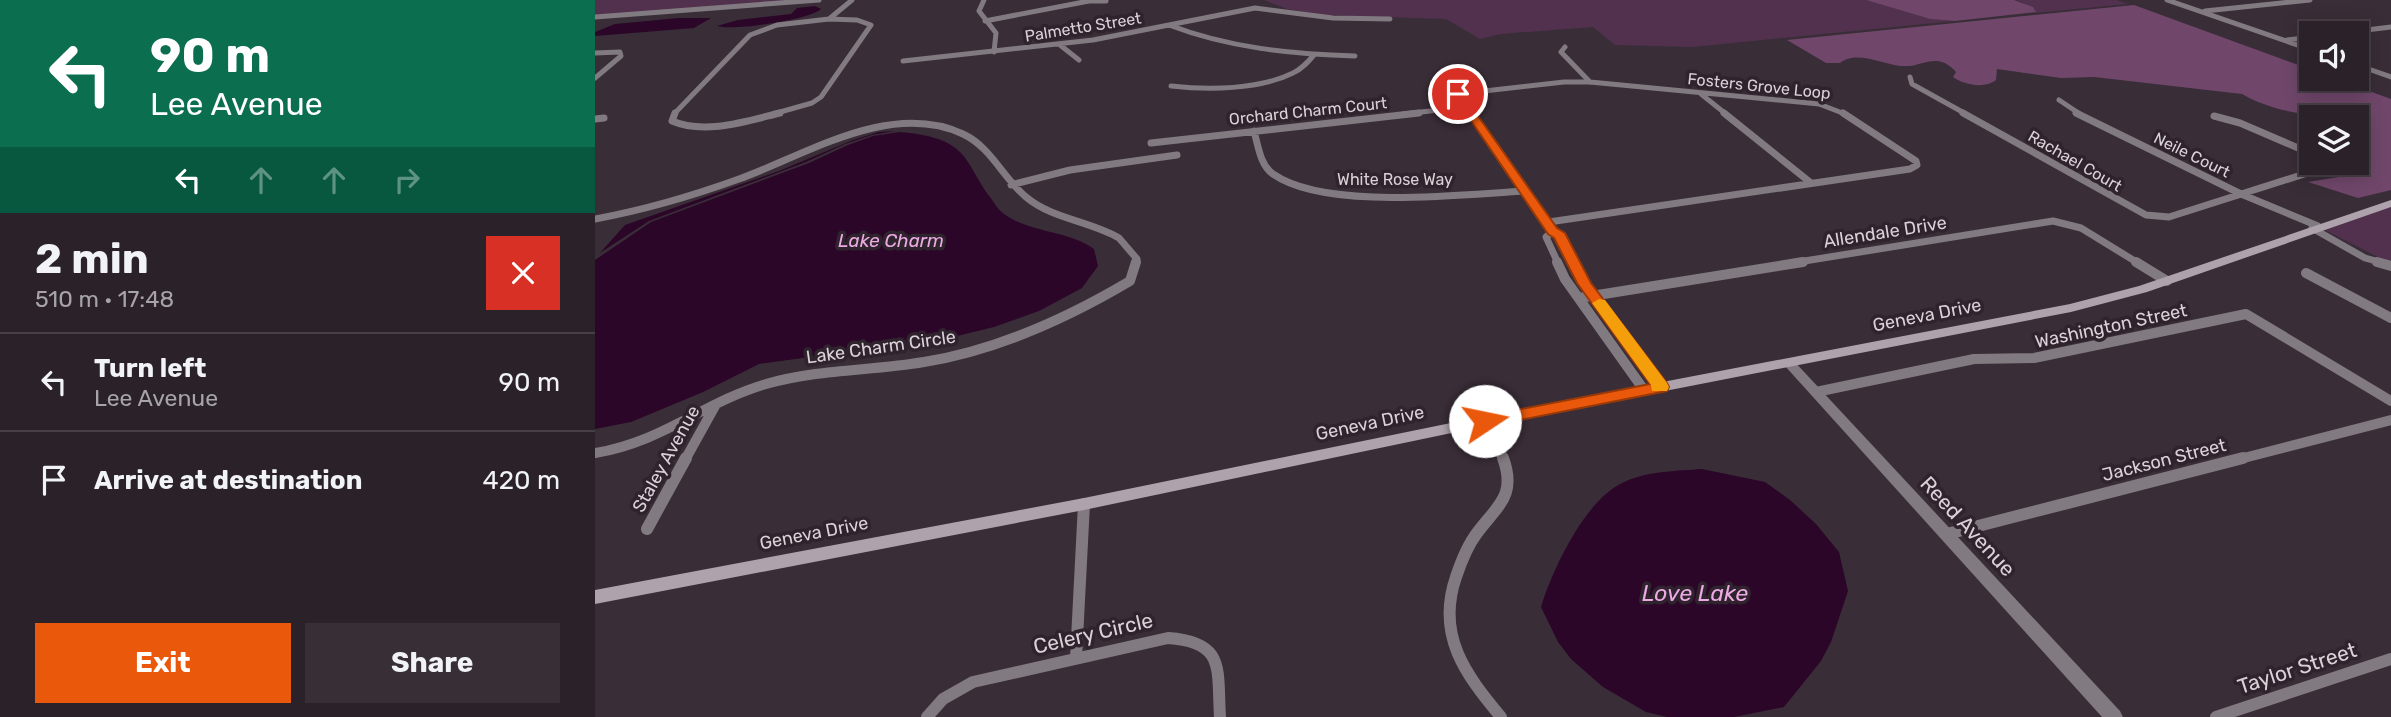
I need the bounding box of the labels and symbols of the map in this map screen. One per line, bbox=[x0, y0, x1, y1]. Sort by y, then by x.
street label: Palmetto Street bbox=[1023, 8, 1143, 46]
pin bbox=[1428, 64, 1488, 124]
street label: Fosters Grove Loop bbox=[1687, 69, 1831, 103]
street label: Orchard Charm Court bbox=[1228, 93, 1388, 129]
street label: Rachael Court bbox=[2025, 126, 2125, 196]
street label: Neile Court bbox=[2151, 128, 2233, 182]
street label: White Rose Way bbox=[1337, 170, 1453, 189]
street label: Allendale Drive bbox=[1822, 211, 1948, 253]
water label: Lake Charm bbox=[838, 229, 944, 252]
street label: Geneva Drive bbox=[1871, 294, 1983, 336]
street label: Washington Street bbox=[2033, 299, 2189, 353]
street label: Lake Charm Circle bbox=[805, 326, 957, 368]
position arrow bbox=[1448, 384, 1522, 458]
street label: Geneva Drive bbox=[1314, 401, 1426, 445]
street label: Staley Avenue bbox=[628, 402, 704, 516]
street label: Jackson Street bbox=[2100, 434, 2228, 486]
street label: Reed Avenue bbox=[1915, 471, 2021, 581]
street label: Geneva Drive bbox=[758, 512, 870, 554]
water label: Love Lake bbox=[1642, 579, 1748, 607]
street label: Celery Circle bbox=[1031, 607, 1155, 659]
street label: Taylor Street bbox=[2234, 637, 2360, 699]

